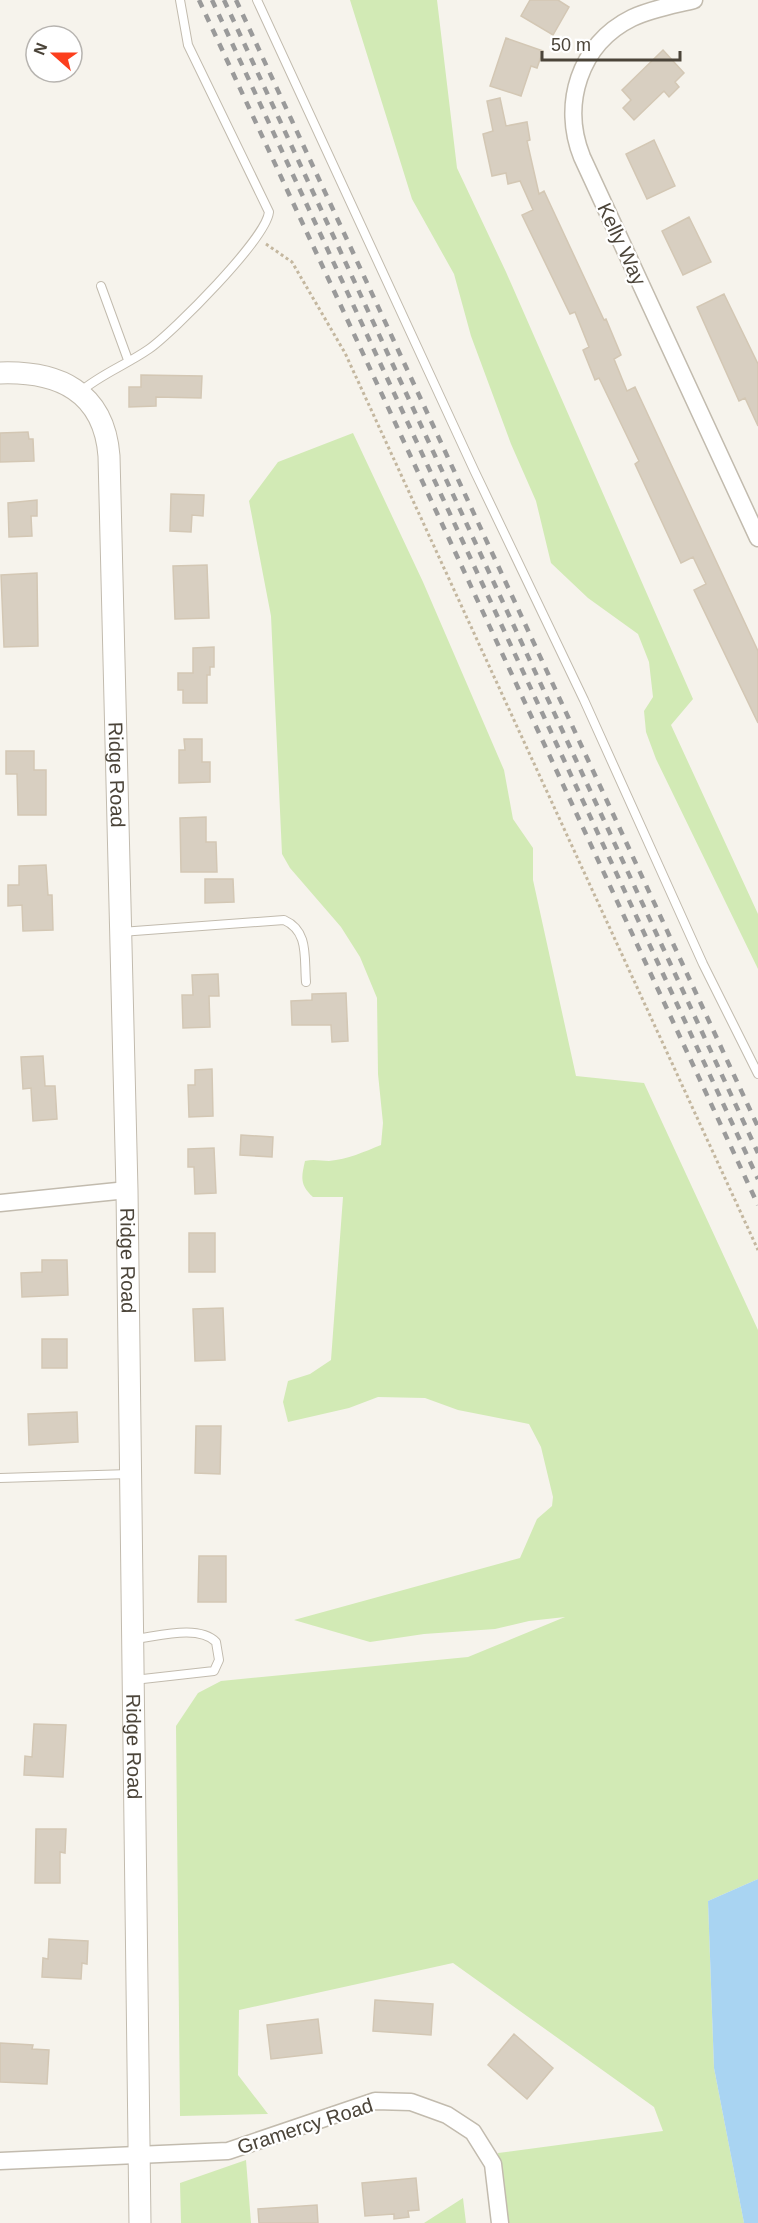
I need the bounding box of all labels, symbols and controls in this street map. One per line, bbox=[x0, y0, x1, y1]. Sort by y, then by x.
north arrow bbox=[24, 24, 84, 84]
scale bar bbox=[542, 24, 680, 62]
text: 50 m bbox=[551, 35, 591, 55]
text: N bbox=[30, 40, 50, 57]
street label: Kelly Way bbox=[593, 199, 651, 289]
street label: Ridge Road bbox=[105, 722, 129, 828]
street label: Ridge Road bbox=[116, 1208, 140, 1314]
street label: Ridge Road bbox=[122, 1694, 146, 1800]
street label: Gramercy Road bbox=[234, 2094, 376, 2158]

